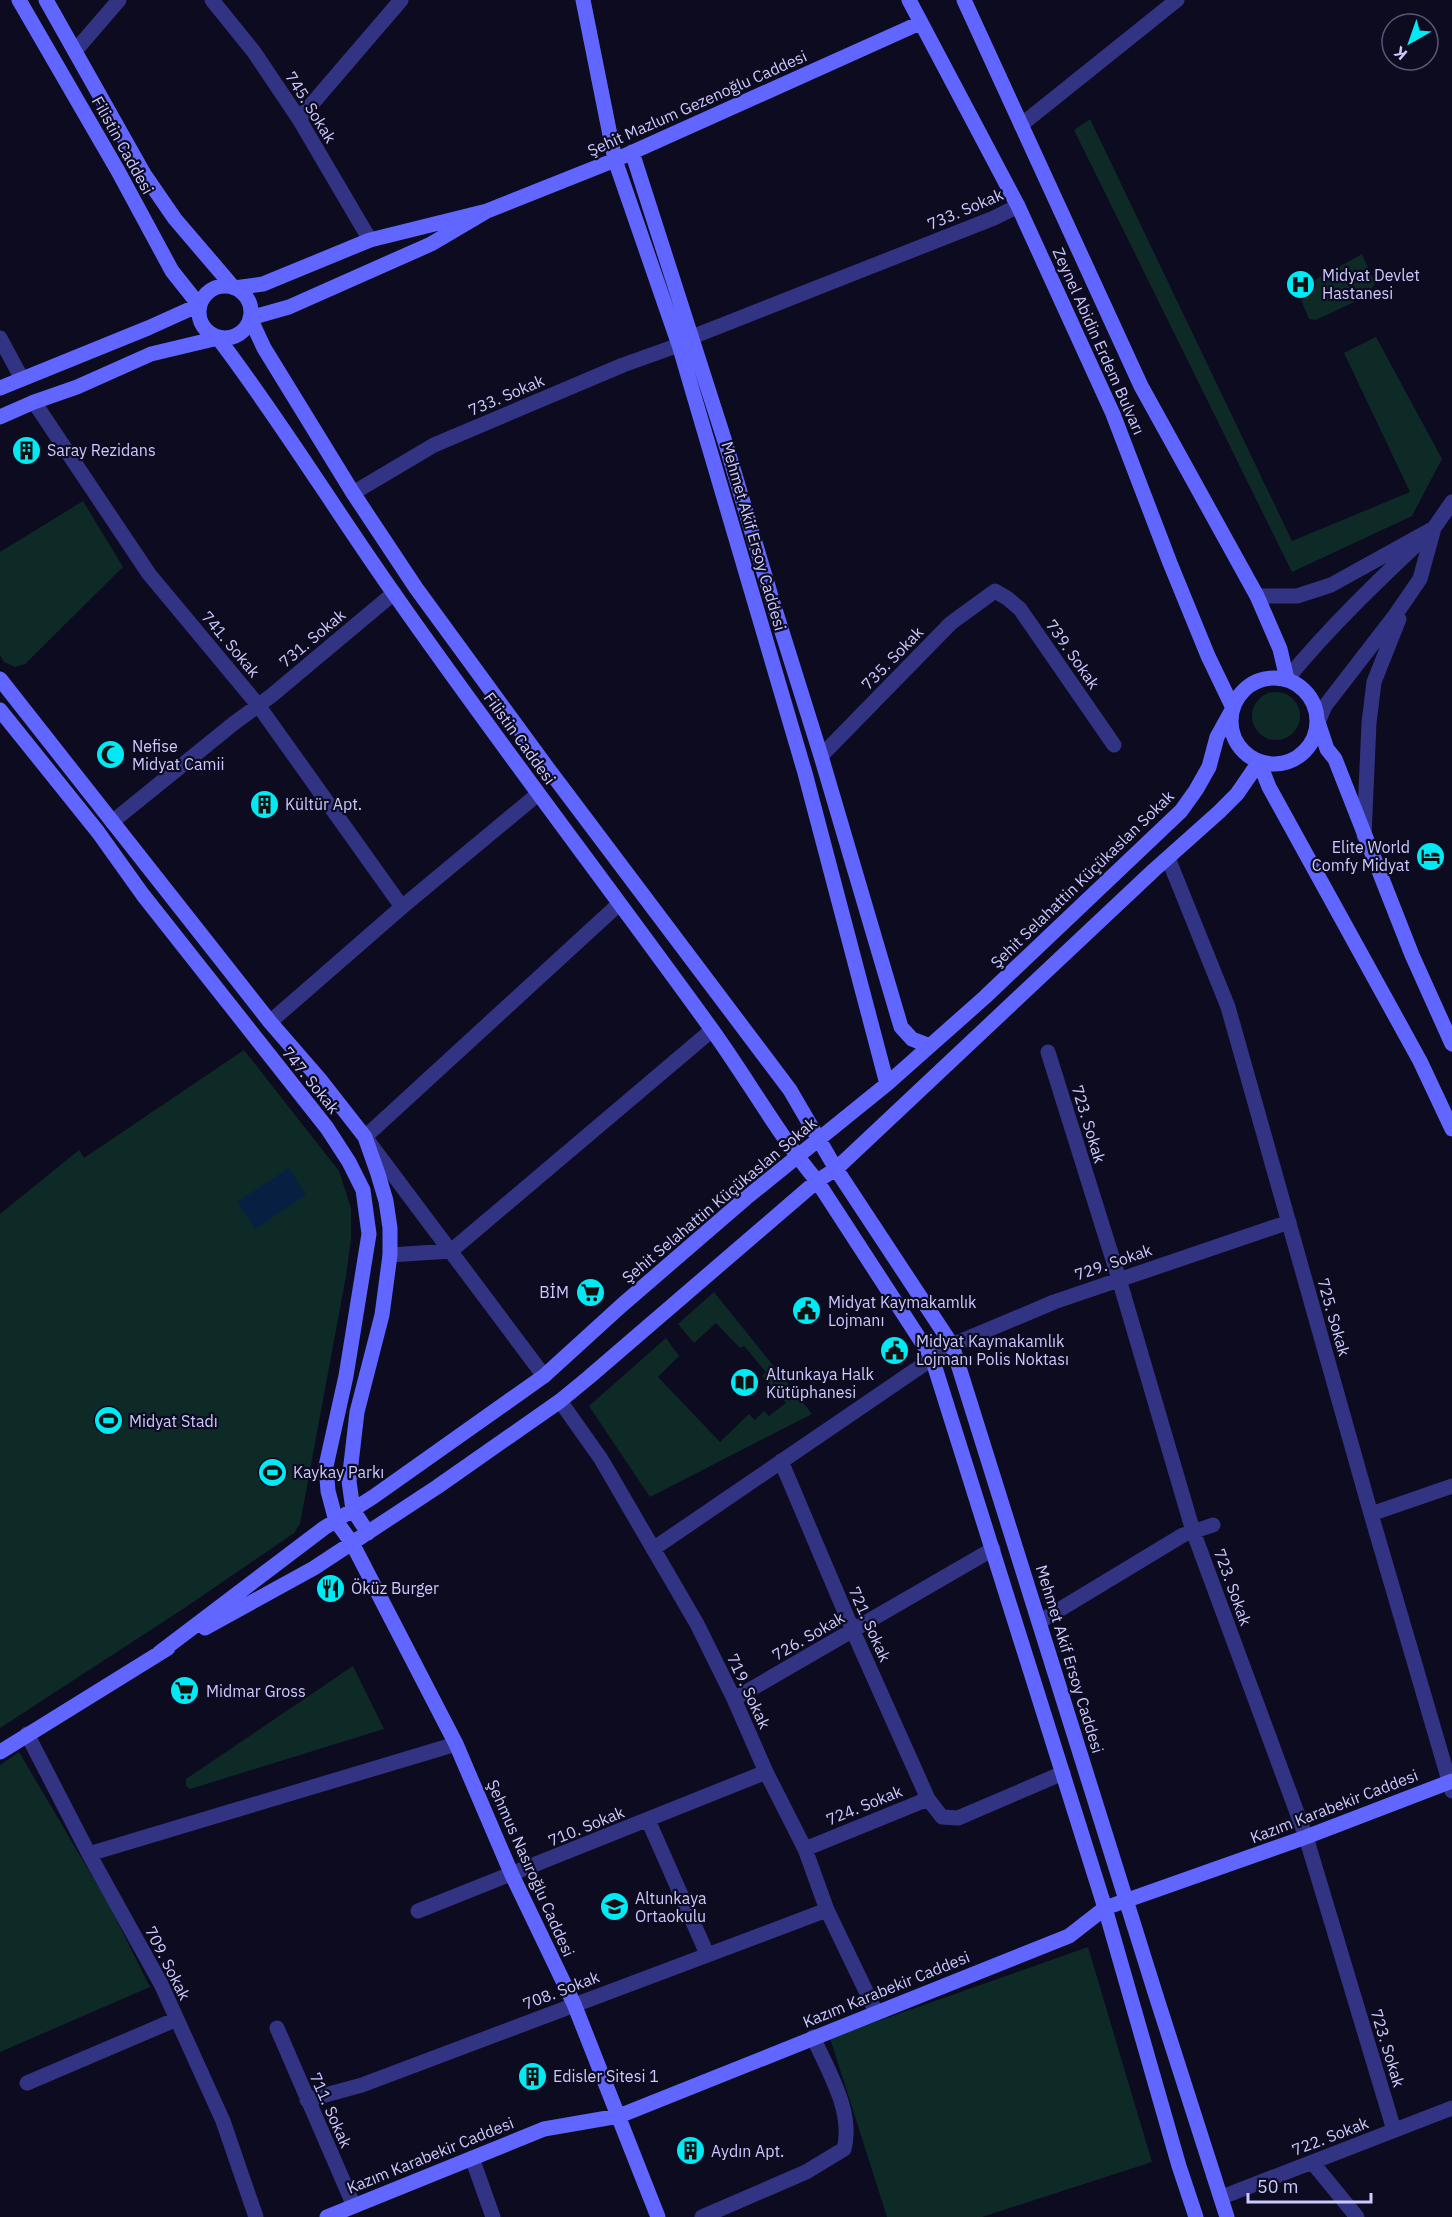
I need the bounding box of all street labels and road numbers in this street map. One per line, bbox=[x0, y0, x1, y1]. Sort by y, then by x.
street label: Şehit Mazlum Gezenoğlu Caddesi bbox=[584, 45, 810, 161]
street label: 745. Sokak bbox=[281, 68, 341, 147]
street label: Filistin Caddesi bbox=[88, 92, 158, 198]
street label: 733. Sokak bbox=[924, 184, 1006, 234]
street label: Zeynel Abidin Erdem Bulvarı bbox=[1049, 245, 1149, 437]
street label: 733. Sokak bbox=[465, 370, 547, 420]
street label: Mehmet Akif Ersoy Caddesi bbox=[717, 439, 791, 633]
street label: 731. Sokak bbox=[275, 604, 350, 672]
street label: 741. Sokak bbox=[197, 607, 265, 682]
street label: 739. Sokak bbox=[1042, 615, 1105, 693]
street label: 735. Sokak bbox=[857, 622, 928, 694]
street label: Filistin Caddesi bbox=[480, 688, 560, 788]
street label: Şehit Selahattin Küçükaslan Sokak bbox=[986, 786, 1178, 972]
street label: 747. Sokak bbox=[278, 1042, 344, 1118]
street label: 723. Sokak bbox=[1068, 1083, 1110, 1166]
street label: Şehit Selahattin Küçükaslan Sokak bbox=[618, 1112, 821, 1287]
street label: 729. Sokak bbox=[1072, 1239, 1155, 1285]
street label: 725. Sokak bbox=[1313, 1276, 1355, 1359]
street label: 723. Sokak bbox=[1210, 1546, 1256, 1629]
street label: Mehmet Akif Ersoy Caddesi bbox=[1032, 1562, 1108, 1756]
street label: 721. Sokak bbox=[844, 1583, 896, 1665]
street label: 726. Sokak bbox=[768, 1607, 848, 1665]
street label: 719. Sokak bbox=[723, 1650, 775, 1732]
street label: Kazım Karabekir Caddesi bbox=[1247, 1765, 1421, 1847]
street label: Şehmus Nasıroğlu Caddesi bbox=[483, 1776, 579, 1960]
street label: 724. Sokak bbox=[823, 1780, 906, 1829]
street label: 710. Sokak bbox=[545, 1801, 628, 1850]
street label: 709. Sokak bbox=[141, 1923, 195, 2004]
street label: Kazım Karabekir Caddesi bbox=[800, 1946, 972, 2032]
street label: 708. Sokak bbox=[520, 1966, 603, 2014]
street label: 723. Sokak bbox=[1367, 2007, 1409, 2090]
street label: 711. Sokak bbox=[305, 2069, 357, 2151]
street label: Kazım Karabekir Caddesi bbox=[344, 2112, 516, 2198]
street label: 722. Sokak bbox=[1289, 2112, 1372, 2160]

